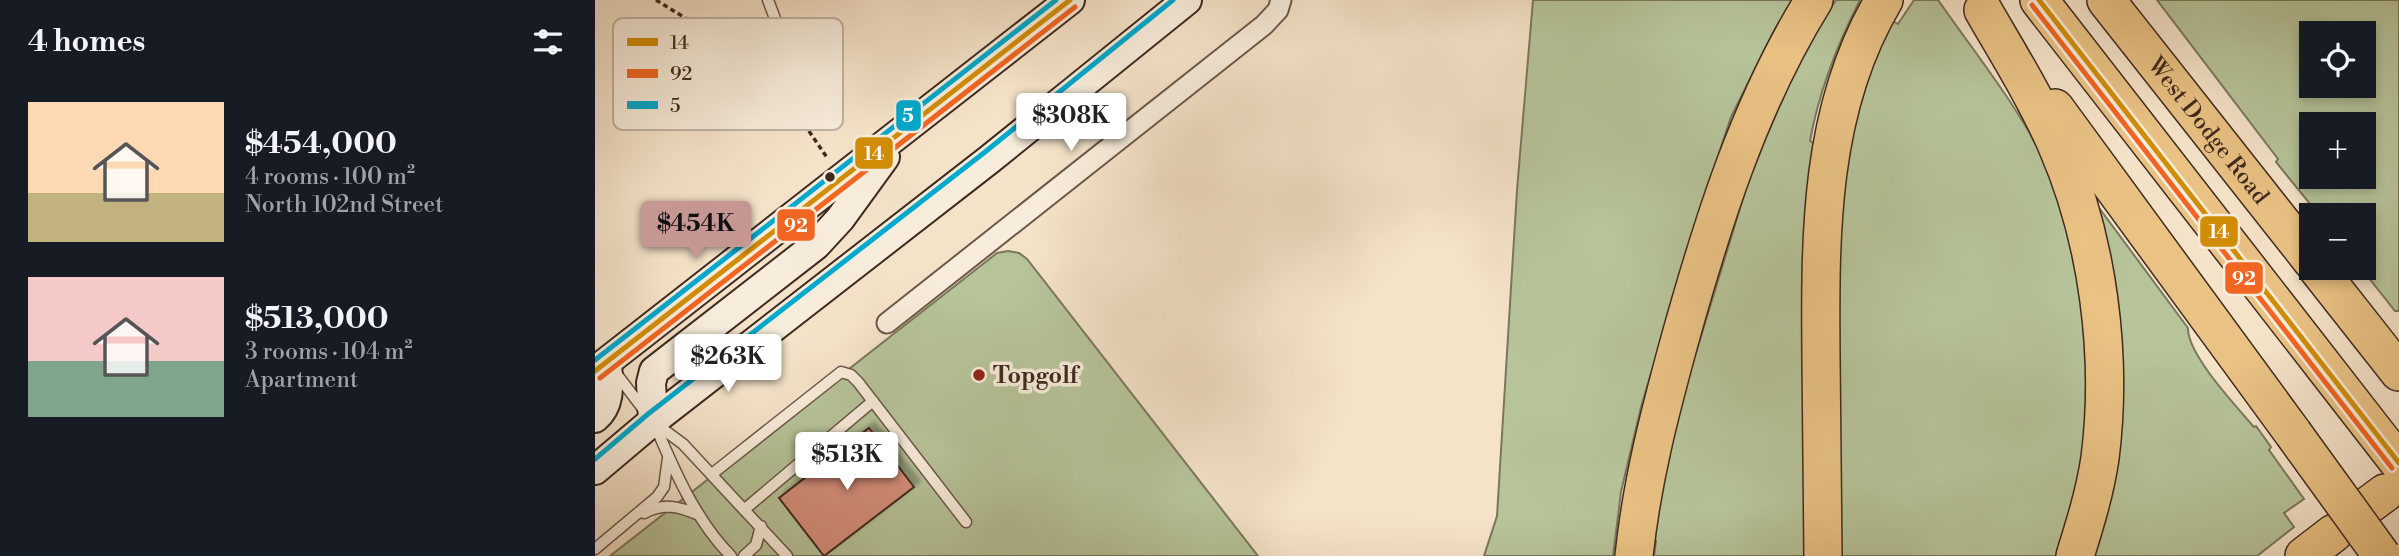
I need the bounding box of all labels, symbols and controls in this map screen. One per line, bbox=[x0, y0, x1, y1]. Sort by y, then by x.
legend bbox=[613, 18, 843, 130]
map controls bbox=[2299, 21, 2376, 280]
button: locate bbox=[2299, 21, 2376, 98]
text: 4 homes bbox=[28, 23, 145, 61]
icon: filters bbox=[529, 23, 567, 61]
text: 14 bbox=[670, 31, 689, 55]
street label: West Dodge Road bbox=[2141, 51, 2275, 210]
text: 92 bbox=[670, 62, 692, 86]
text: 5 bbox=[670, 94, 680, 118]
pin: $308K bbox=[1022, 94, 1120, 153]
line badge: 5 bbox=[895, 99, 922, 132]
text: $308K bbox=[1032, 102, 1110, 130]
text: 5 bbox=[902, 104, 914, 128]
button: + bbox=[2299, 112, 2376, 189]
text: $454,000 bbox=[245, 125, 397, 163]
icon: home bbox=[84, 130, 168, 214]
line badge: 14 bbox=[854, 136, 894, 170]
text: 14 bbox=[863, 142, 885, 166]
text: 4 rooms · 100 m² bbox=[245, 163, 415, 191]
unlabelled marker bbox=[823, 170, 837, 184]
text: North 102nd Street bbox=[245, 191, 443, 219]
pin: $454K bbox=[647, 202, 745, 261]
button: − bbox=[2299, 203, 2376, 280]
line badge: 92 bbox=[776, 208, 816, 242]
text: $454K bbox=[657, 210, 735, 238]
text: 92 bbox=[784, 214, 808, 238]
line badge: 14 bbox=[2199, 215, 2239, 248]
text: 14 bbox=[2208, 220, 2230, 244]
line badge: 92 bbox=[2224, 261, 2264, 295]
text: 92 bbox=[2232, 267, 2256, 291]
text: $513,000 bbox=[245, 300, 389, 338]
icon: home bbox=[84, 305, 168, 389]
pin: $263K bbox=[679, 334, 777, 394]
text: 3 rooms · 104 m² bbox=[245, 338, 413, 366]
text: $263K bbox=[690, 343, 766, 371]
place label: Topgolf bbox=[993, 362, 1081, 390]
text: Apartment bbox=[245, 366, 358, 394]
marker: Topgolf bbox=[971, 367, 987, 383]
pin: $513K bbox=[798, 433, 896, 492]
text: $513K bbox=[811, 441, 883, 469]

